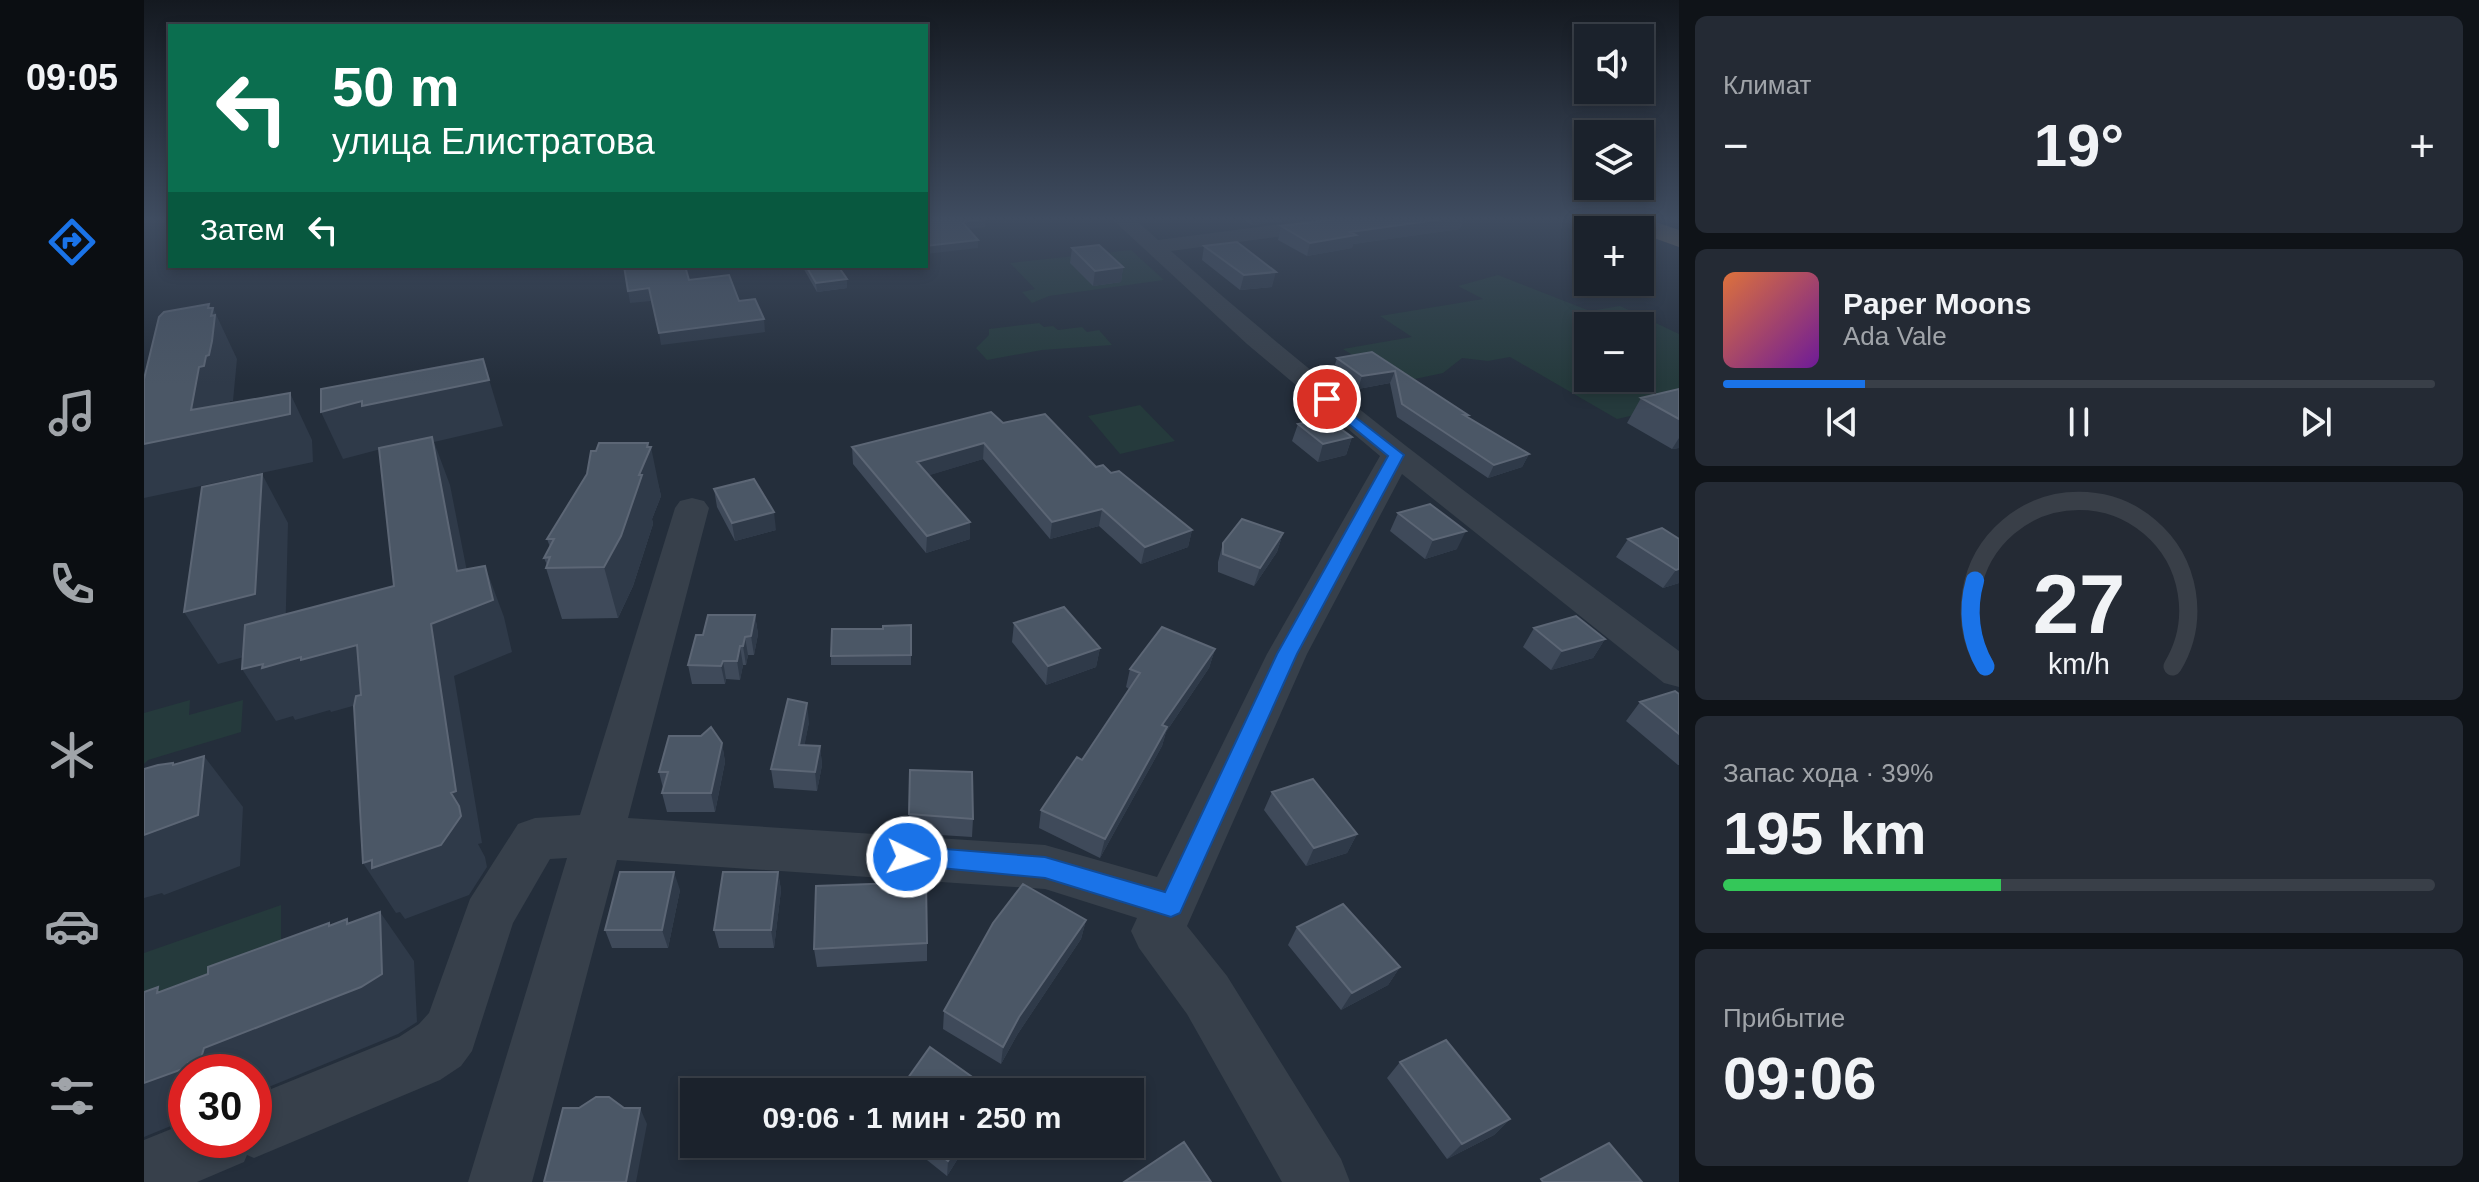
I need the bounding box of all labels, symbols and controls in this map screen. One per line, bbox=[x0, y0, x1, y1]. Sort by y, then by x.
map controls bbox=[1574, 24, 1654, 392]
button: sound bbox=[1574, 24, 1654, 104]
text: 50 m bbox=[332, 55, 460, 118]
icon: left bbox=[200, 56, 304, 160]
text: 09:05 bbox=[26, 57, 118, 98]
text: Климат bbox=[1723, 70, 1812, 100]
text: 19° bbox=[2034, 112, 2124, 179]
button: layers bbox=[1574, 120, 1654, 200]
text: улица Елистратова bbox=[332, 121, 655, 162]
text: − bbox=[1723, 121, 1749, 170]
text: + bbox=[2409, 121, 2435, 170]
icon: left bbox=[301, 208, 345, 252]
text: Затем bbox=[200, 213, 285, 246]
icon: directions bbox=[44, 214, 100, 270]
button: + bbox=[1574, 216, 1654, 296]
text: Paper Moons bbox=[1843, 287, 2031, 320]
button: − bbox=[1574, 312, 1654, 392]
text: Ada Vale bbox=[1843, 321, 1947, 351]
pin bbox=[1293, 365, 1361, 433]
icon: arrive bbox=[1305, 377, 1349, 421]
icon: music bbox=[44, 385, 100, 441]
icon: previous bbox=[1820, 400, 1864, 444]
icon: pause bbox=[2057, 400, 2101, 444]
icon: next bbox=[2294, 400, 2338, 444]
icon: phone bbox=[44, 556, 100, 612]
text: 27 bbox=[2033, 558, 2125, 651]
text: km/h bbox=[2048, 648, 2110, 680]
icon: climate bbox=[44, 727, 100, 783]
text: Запас хода · 39% bbox=[1723, 758, 1933, 788]
text: 195 km bbox=[1723, 800, 1927, 867]
position arrow bbox=[865, 815, 949, 899]
icon: car bbox=[44, 898, 100, 954]
text: Прибытие bbox=[1723, 1003, 1845, 1033]
text: 09:06 bbox=[1723, 1045, 1876, 1112]
speed limit sign: 30 bbox=[168, 1054, 272, 1158]
icon: filters bbox=[44, 1068, 100, 1124]
text: 09:06 · 1 мин · 250 m bbox=[763, 1101, 1061, 1134]

